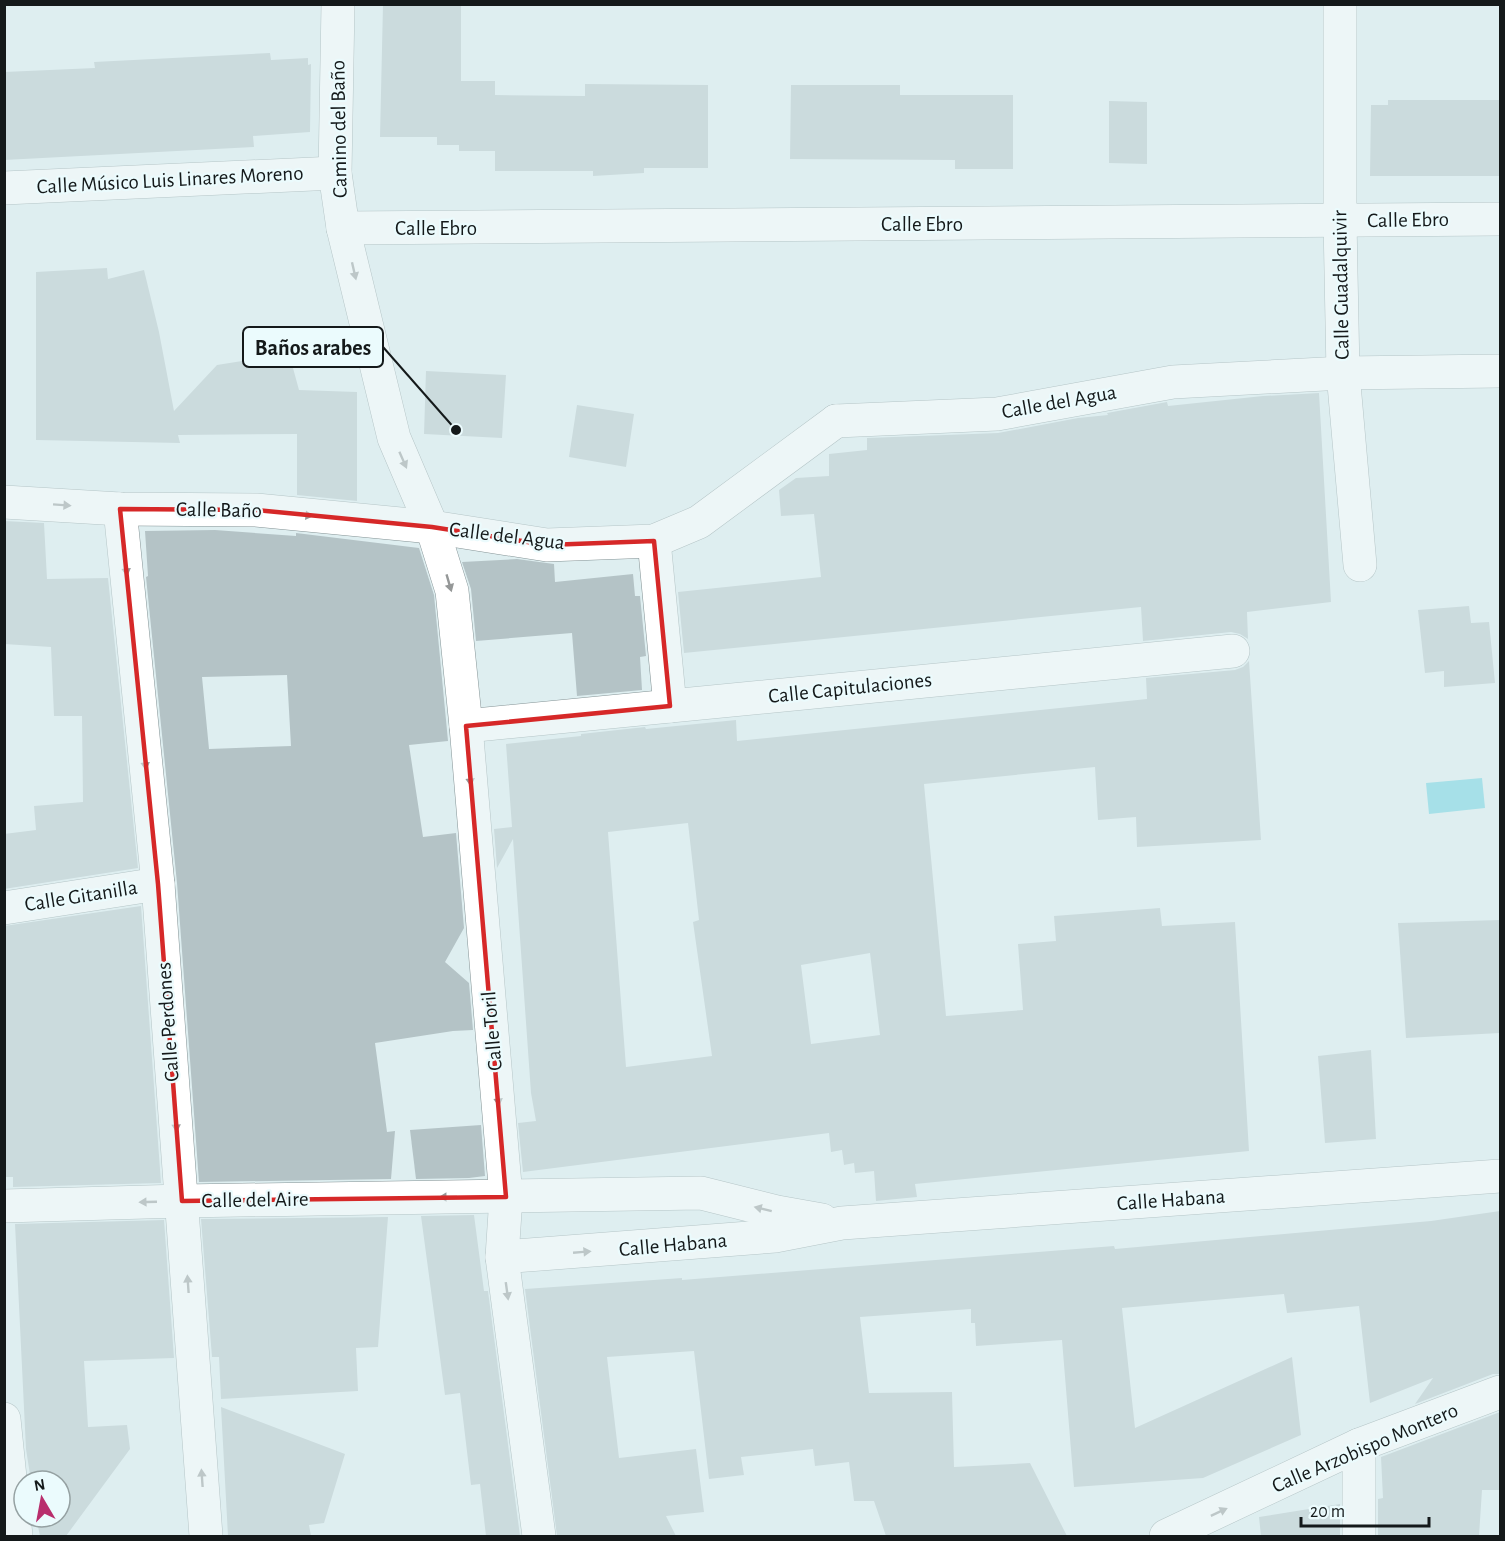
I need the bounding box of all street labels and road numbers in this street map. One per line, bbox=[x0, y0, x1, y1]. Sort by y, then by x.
street label: Camino del Baño bbox=[327, 60, 351, 198]
street label: Calle Músico Luis Linares Moreno bbox=[36, 163, 304, 197]
street label: Calle Ebro bbox=[1367, 209, 1449, 231]
street label: Calle Guadalquivir bbox=[1329, 210, 1353, 360]
street label: Calle Ebro bbox=[881, 214, 963, 235]
street label: Calle Ebro bbox=[395, 218, 477, 239]
street label: Calle del Agua bbox=[1000, 382, 1118, 422]
street label: Calle Baño bbox=[176, 499, 262, 521]
street label: Calle del Agua bbox=[448, 519, 566, 554]
street label: Calle Capitulaciones bbox=[767, 669, 933, 707]
street label: Calle Gitanilla bbox=[23, 877, 139, 915]
street label: Calle Perdones bbox=[153, 961, 183, 1083]
street label: Calle Toril bbox=[478, 990, 506, 1072]
street label: Calle Habana bbox=[1116, 1186, 1226, 1214]
street label: Calle del Aire bbox=[201, 1189, 309, 1211]
street label: Calle Habana bbox=[618, 1230, 728, 1260]
street label: Calle Arzobispo Montero bbox=[1269, 1399, 1461, 1497]

